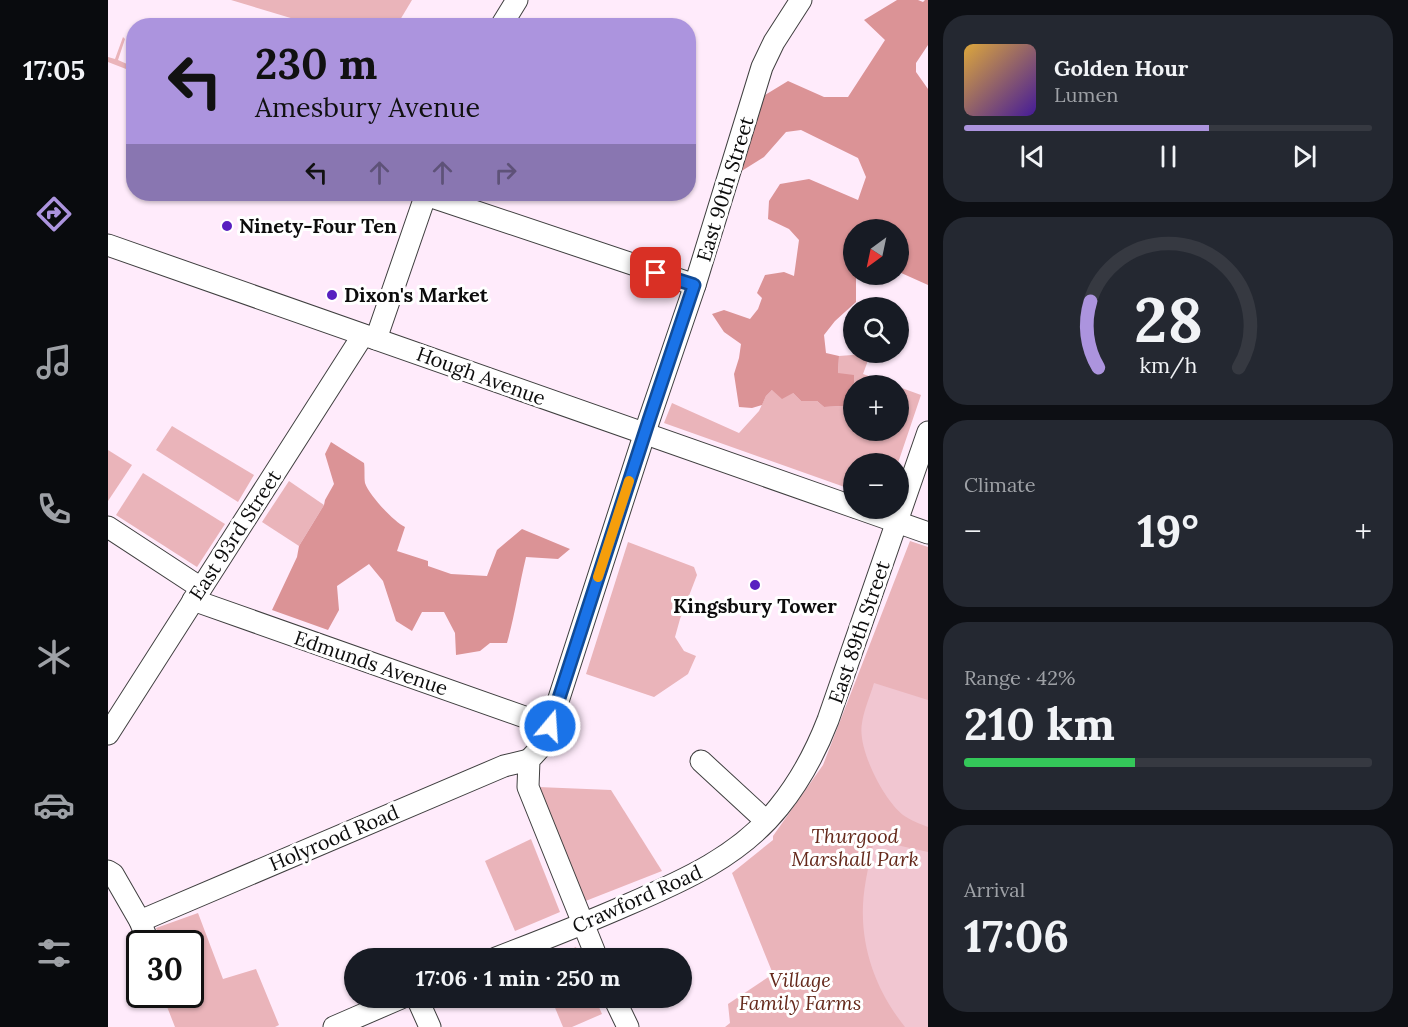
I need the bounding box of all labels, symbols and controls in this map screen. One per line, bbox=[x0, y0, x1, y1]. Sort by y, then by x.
text: 230 m bbox=[255, 37, 377, 91]
icon: left bbox=[156, 42, 234, 120]
text: 17:05 bbox=[23, 53, 85, 87]
text: Golden Hour bbox=[1054, 54, 1188, 82]
text: Lumen bbox=[1054, 82, 1118, 107]
text: Amesbury Avenue bbox=[255, 90, 480, 124]
street label: East 90th Street bbox=[691, 113, 759, 265]
icon: previous bbox=[1016, 140, 1049, 173]
icon: pause bbox=[1152, 140, 1185, 173]
icon: next bbox=[1288, 140, 1321, 173]
icon: left bbox=[300, 156, 333, 189]
icon: ahead bbox=[363, 156, 396, 189]
icon: ahead bbox=[426, 156, 459, 189]
icon: right bbox=[489, 156, 522, 189]
icon: directions bbox=[33, 193, 75, 235]
place label: Ninety-Four Ten bbox=[239, 213, 397, 238]
marker: Ninety-Four Ten bbox=[220, 219, 234, 233]
north arrow bbox=[843, 219, 909, 285]
map controls bbox=[843, 219, 909, 519]
pin bbox=[630, 247, 681, 298]
icon: arrive bbox=[639, 256, 672, 289]
text: 28 bbox=[1134, 279, 1202, 359]
place label: Dixon's Market bbox=[344, 282, 489, 307]
marker: Dixon's Market bbox=[325, 288, 339, 302]
button: search bbox=[843, 297, 909, 363]
icon: music bbox=[33, 341, 75, 383]
street label: Hough Avenue bbox=[413, 341, 549, 410]
text: km/h bbox=[1139, 352, 1197, 380]
button: + bbox=[843, 375, 909, 441]
button: − bbox=[843, 453, 909, 519]
street label: East 93rd Street bbox=[183, 465, 286, 605]
text: Climate bbox=[964, 472, 1036, 497]
icon: phone bbox=[33, 488, 75, 530]
text: 19° bbox=[1137, 502, 1199, 559]
text: − bbox=[964, 510, 982, 552]
text: + bbox=[1354, 510, 1372, 552]
street label: East 89th Street bbox=[822, 557, 895, 707]
marker: Kingsbury Tower bbox=[748, 578, 762, 592]
place label: Kingsbury Tower bbox=[673, 593, 837, 618]
street label: Edmunds Avenue bbox=[291, 625, 451, 701]
icon: climate bbox=[33, 636, 75, 678]
text: Range · 42% bbox=[964, 665, 1075, 690]
position arrow bbox=[518, 694, 582, 758]
text: 210 km bbox=[964, 695, 1115, 752]
icon: car bbox=[33, 784, 75, 826]
street label: Holyrood Road bbox=[265, 799, 402, 876]
park label: Thurgood Marshall Park bbox=[791, 823, 919, 871]
street label: Crawford Road bbox=[568, 859, 705, 938]
text: Arrival bbox=[964, 877, 1025, 902]
text: 17:06 bbox=[964, 907, 1069, 964]
speed limit sign: 30 bbox=[126, 930, 204, 1008]
icon: filters bbox=[33, 932, 75, 974]
text: 17:06 · 1 min · 250 m bbox=[416, 964, 620, 992]
park label: Village Family Farms bbox=[739, 967, 861, 1015]

